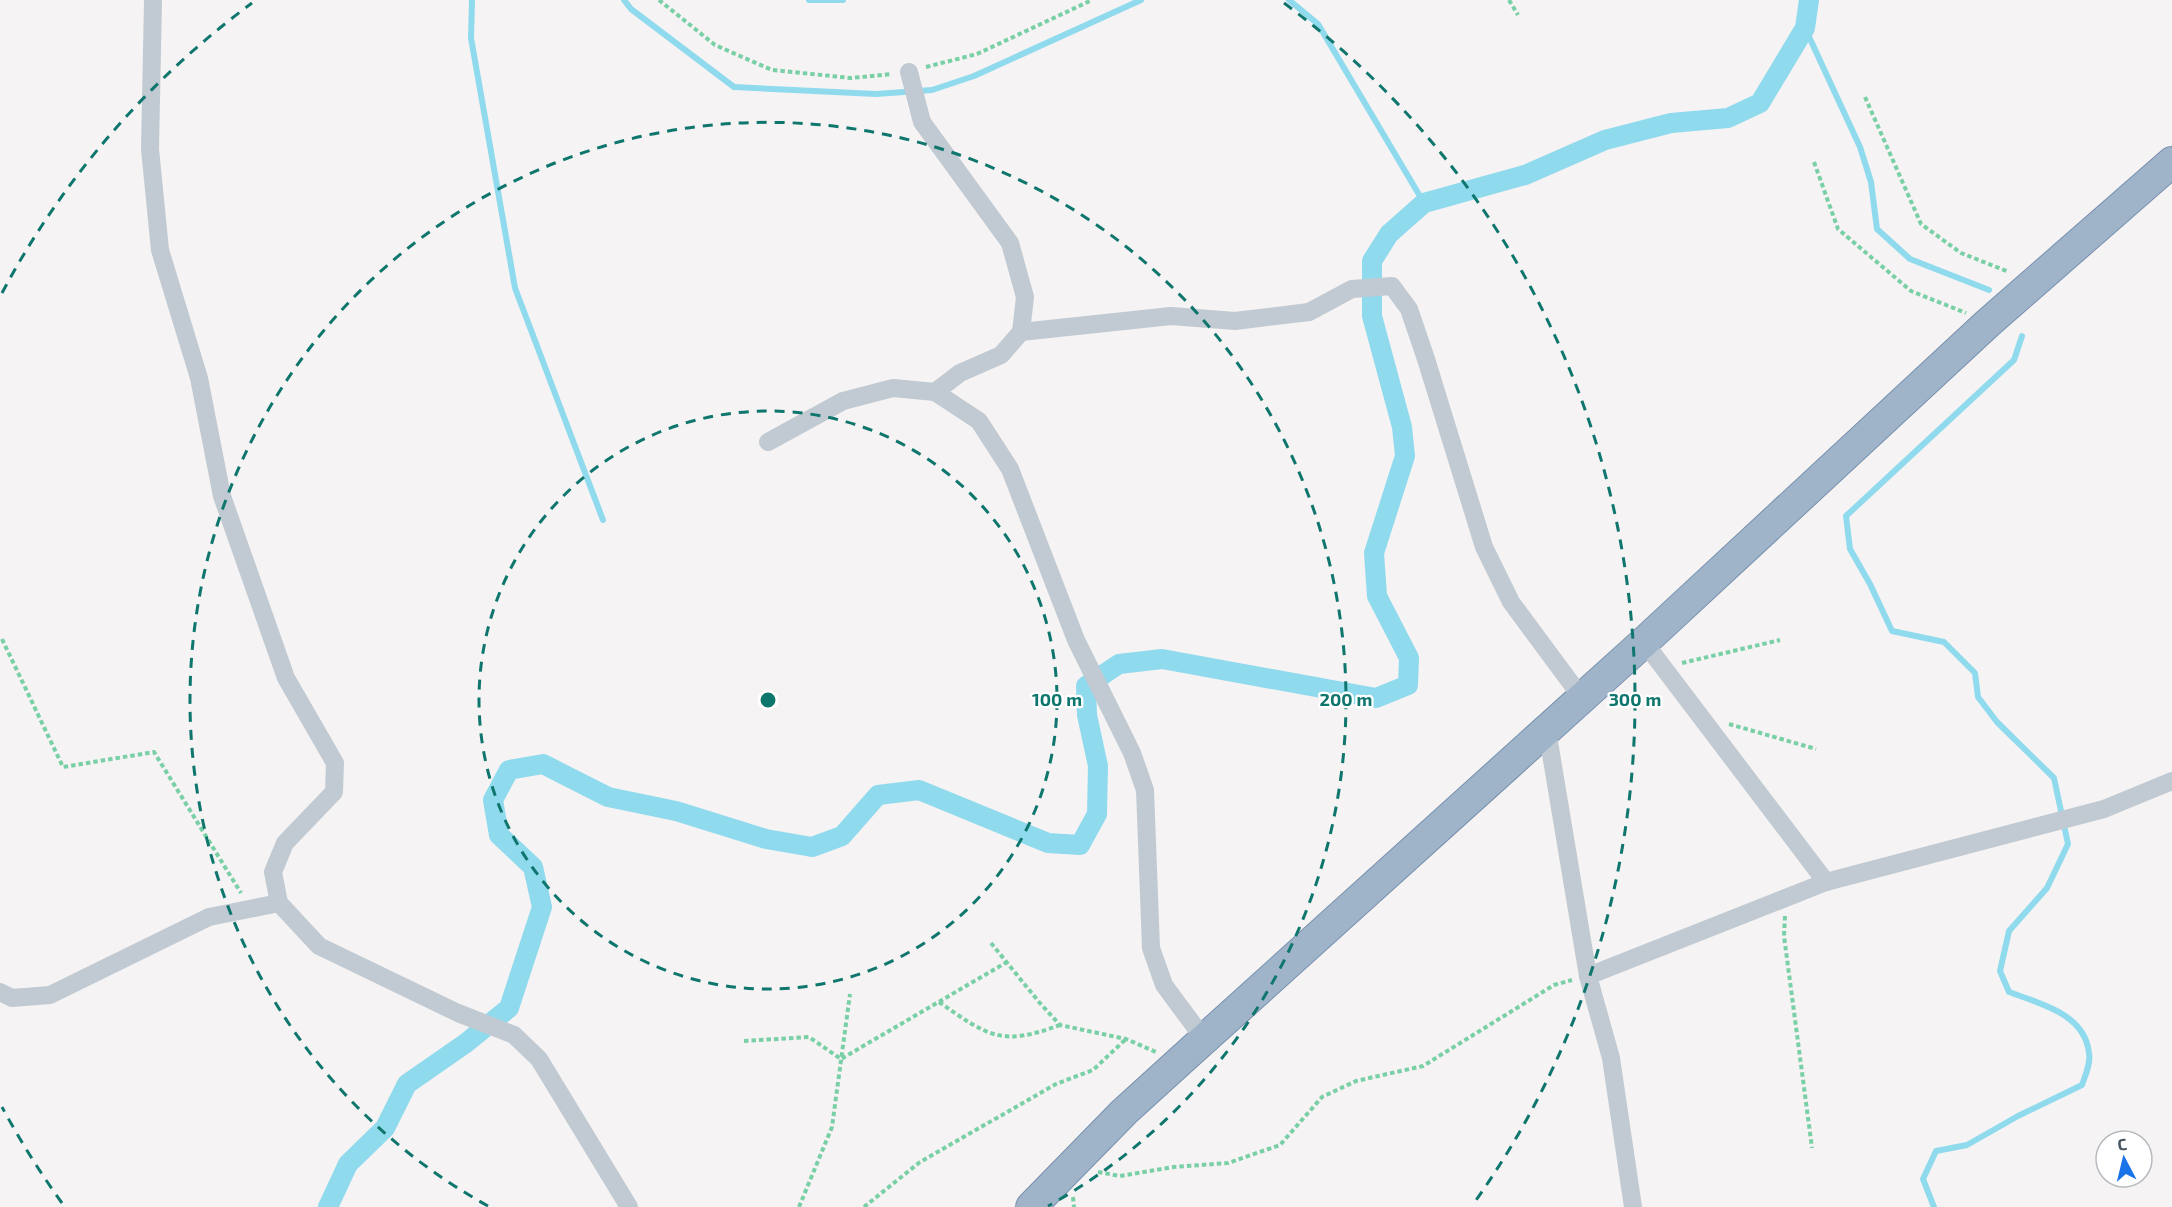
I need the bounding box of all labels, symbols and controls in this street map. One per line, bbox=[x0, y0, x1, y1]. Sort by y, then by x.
text: 100 m bbox=[1032, 688, 1082, 710]
text: 200 m bbox=[1320, 688, 1372, 710]
text: 300 m bbox=[1609, 688, 1661, 710]
centre of rings bbox=[758, 690, 778, 710]
north arrow bbox=[2094, 1129, 2154, 1189]
text: С bbox=[2116, 1134, 2128, 1154]

